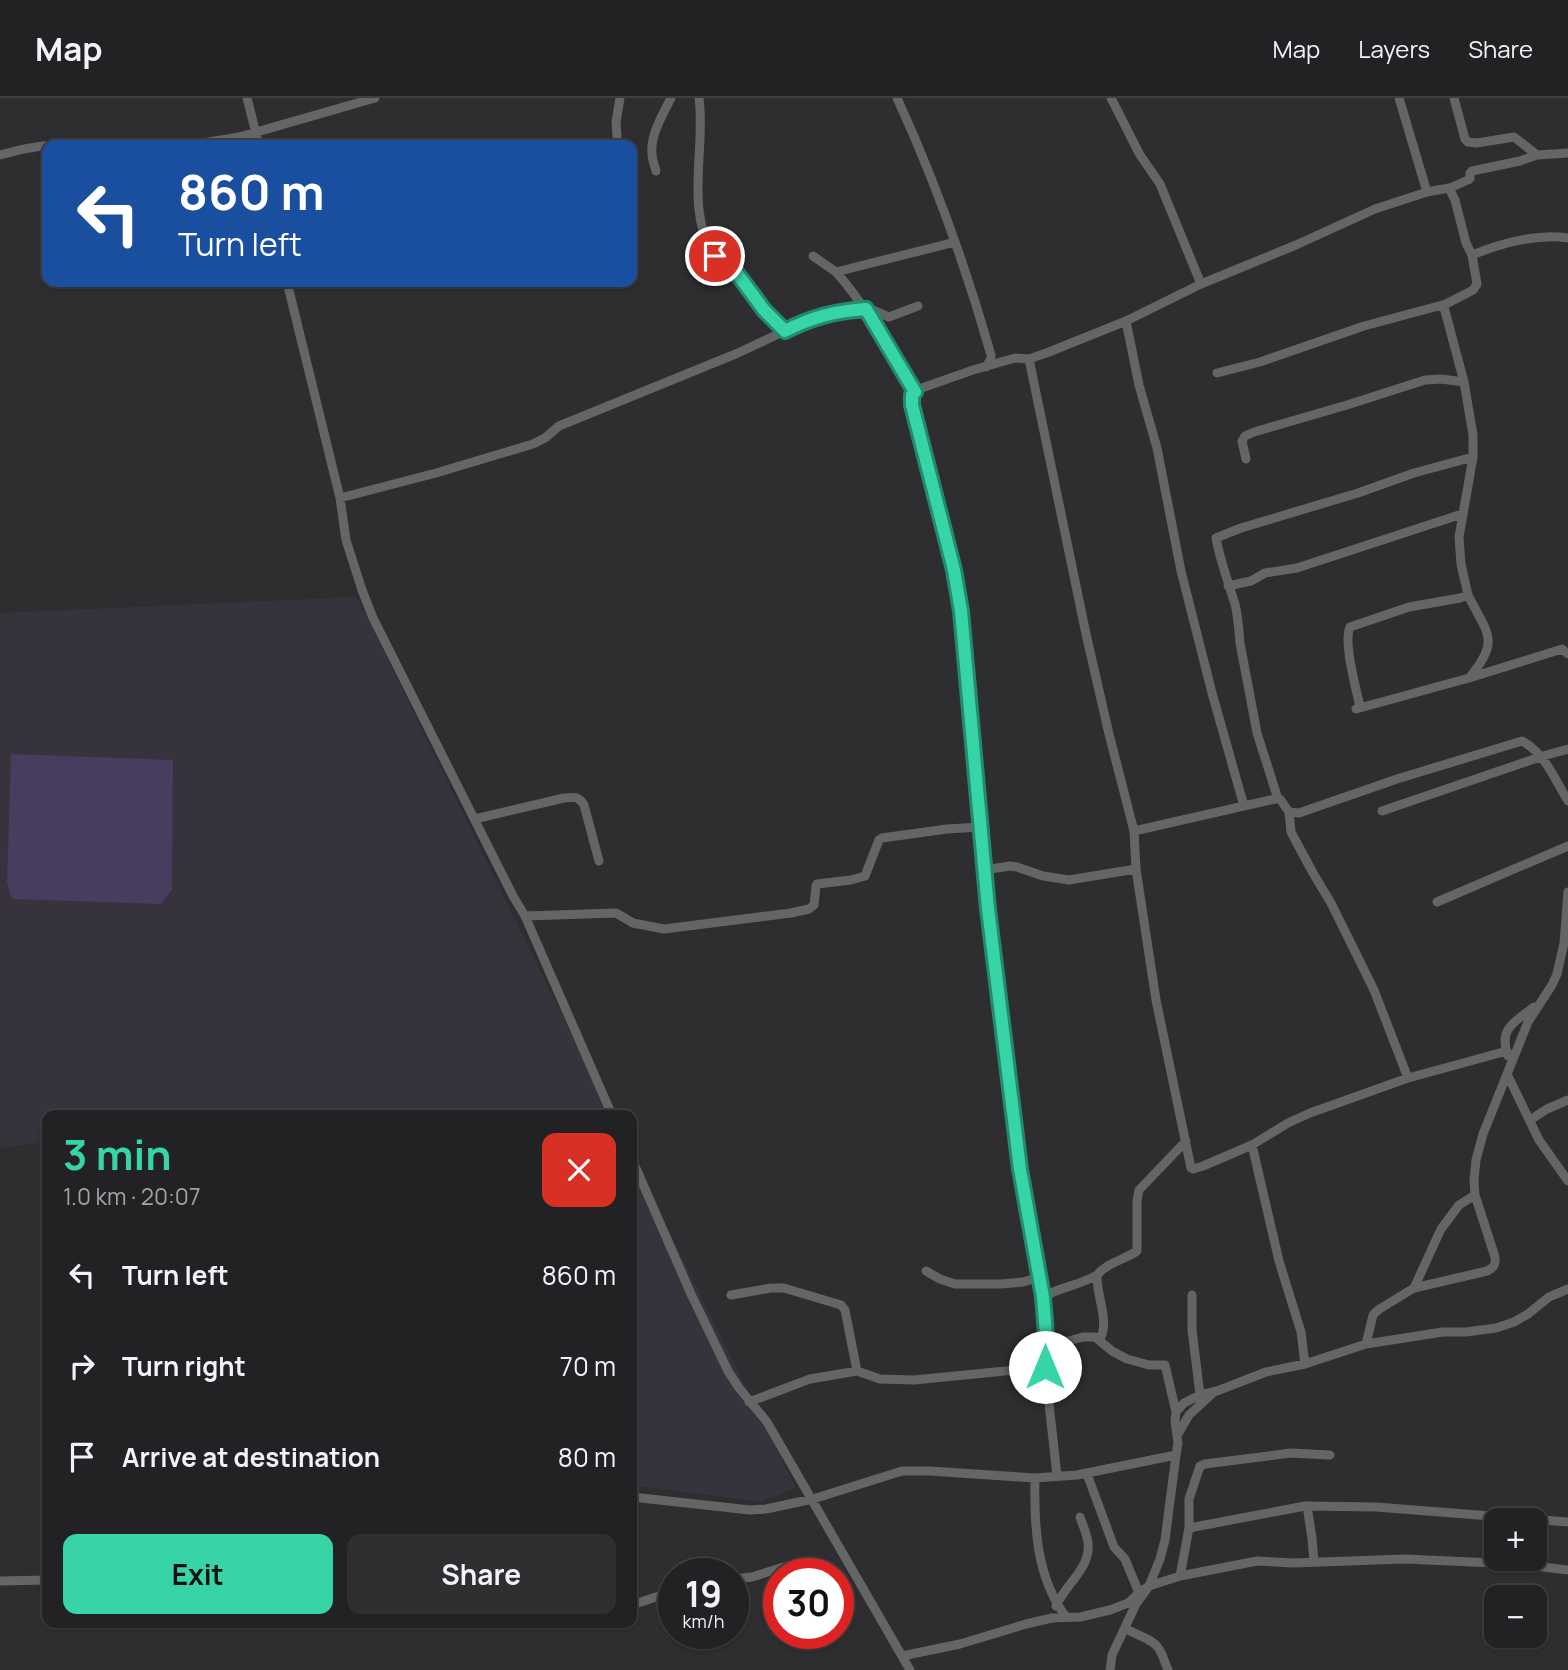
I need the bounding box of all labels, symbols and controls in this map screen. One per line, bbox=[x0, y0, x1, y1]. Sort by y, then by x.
text: Map bbox=[35, 26, 103, 71]
text: Map bbox=[1273, 32, 1320, 65]
text: Layers bbox=[1358, 32, 1430, 65]
text: Share bbox=[1468, 32, 1533, 65]
text: 860 m bbox=[178, 158, 325, 225]
icon: left bbox=[63, 168, 154, 259]
text: Turn left bbox=[178, 222, 302, 266]
pin bbox=[685, 226, 745, 286]
icon: arrive bbox=[696, 237, 734, 275]
text: 3 min bbox=[63, 1125, 172, 1183]
button: close bbox=[542, 1133, 616, 1207]
text: 1.0 km · 20:07 bbox=[63, 1180, 200, 1212]
icon: left bbox=[63, 1256, 101, 1294]
text: Turn left bbox=[122, 1257, 229, 1293]
text: 860 m bbox=[542, 1257, 616, 1293]
position arrow bbox=[1008, 1330, 1082, 1404]
icon: right bbox=[63, 1347, 101, 1385]
text: Turn right bbox=[122, 1348, 246, 1384]
text: 70 m bbox=[560, 1348, 616, 1384]
icon: arrive bbox=[63, 1438, 101, 1476]
text: Arrive at destination bbox=[122, 1439, 380, 1475]
text: 80 m bbox=[558, 1439, 616, 1475]
map controls bbox=[1484, 1508, 1547, 1648]
button: + bbox=[1484, 1508, 1547, 1571]
button: Exit bbox=[63, 1534, 333, 1614]
button: Share bbox=[347, 1534, 616, 1614]
speed limit sign: 30 bbox=[763, 1558, 854, 1649]
text: 19 bbox=[685, 1570, 722, 1618]
button: − bbox=[1484, 1585, 1547, 1648]
text: km/h bbox=[683, 1609, 724, 1633]

